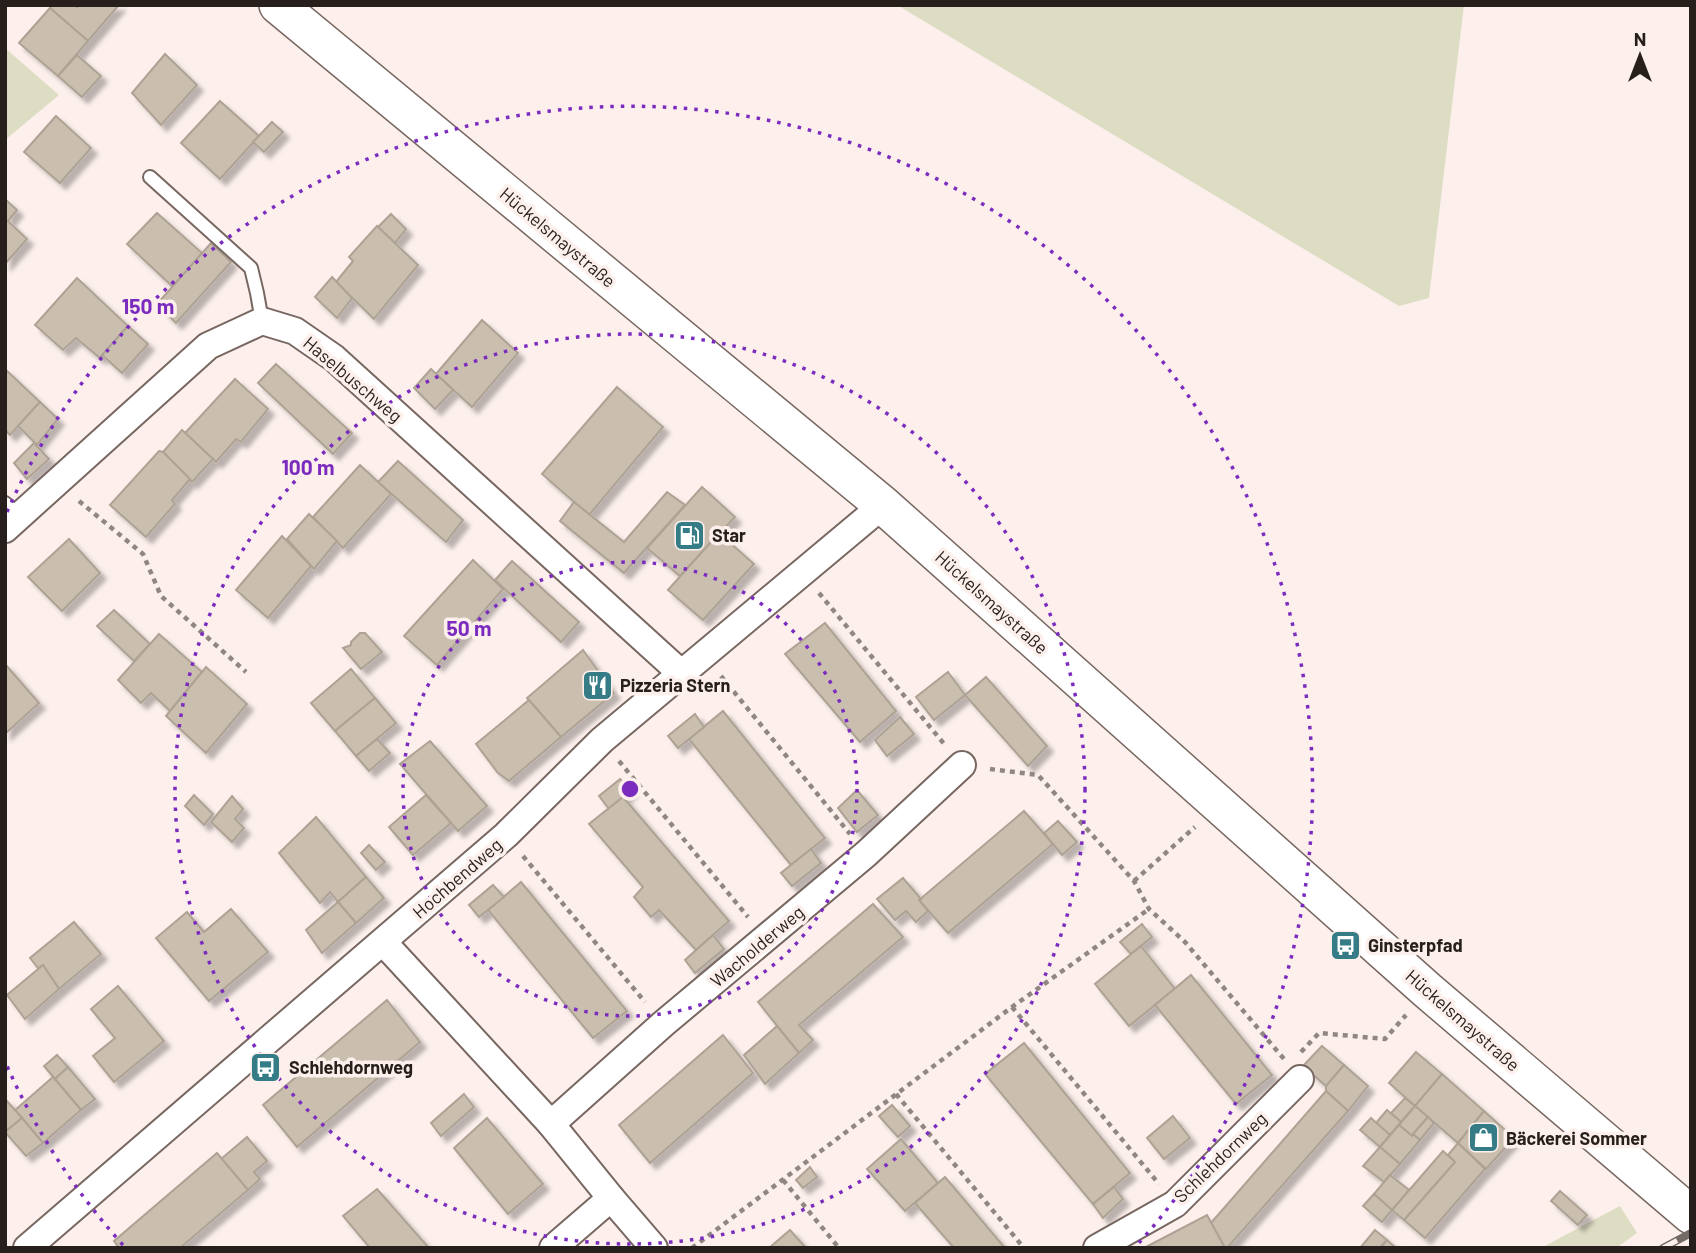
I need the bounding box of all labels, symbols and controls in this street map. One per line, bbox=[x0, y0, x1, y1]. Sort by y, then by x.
north arrow bbox=[1605, 21, 1675, 91]
text: N bbox=[1634, 27, 1646, 50]
street label: Hückelsmaystraße bbox=[496, 182, 620, 292]
text: 150 m bbox=[122, 293, 174, 318]
street label: Haselbuschweg bbox=[299, 331, 407, 427]
text: 100 m bbox=[281, 454, 335, 479]
fuel station icon: Star bbox=[672, 518, 706, 552]
place label: Star bbox=[712, 524, 746, 546]
street label: Hückelsmaystraße bbox=[931, 546, 1053, 658]
text: 50 m bbox=[446, 615, 492, 640]
restaurant icon: Pizzeria Stern bbox=[580, 668, 614, 702]
place label: Pizzeria Stern bbox=[620, 674, 730, 696]
centre of rings bbox=[618, 777, 642, 801]
street label: Hochbendweg bbox=[408, 833, 506, 923]
street label: Wacholderweg bbox=[706, 900, 808, 992]
bus stop icon: Ginsterpfad bbox=[1328, 928, 1362, 962]
place label: Ginsterpfad bbox=[1368, 934, 1463, 956]
street label: Hückelsmaystraße bbox=[1401, 964, 1525, 1076]
bus stop icon: Schlehdornweg bbox=[249, 1050, 283, 1084]
place label: Schlehdornweg bbox=[289, 1056, 413, 1078]
street label: Schlehdornweg bbox=[1169, 1107, 1271, 1207]
shop icon: Bäckerei Sommer bbox=[1466, 1121, 1500, 1155]
place label: Bäckerei Sommer bbox=[1506, 1127, 1647, 1149]

